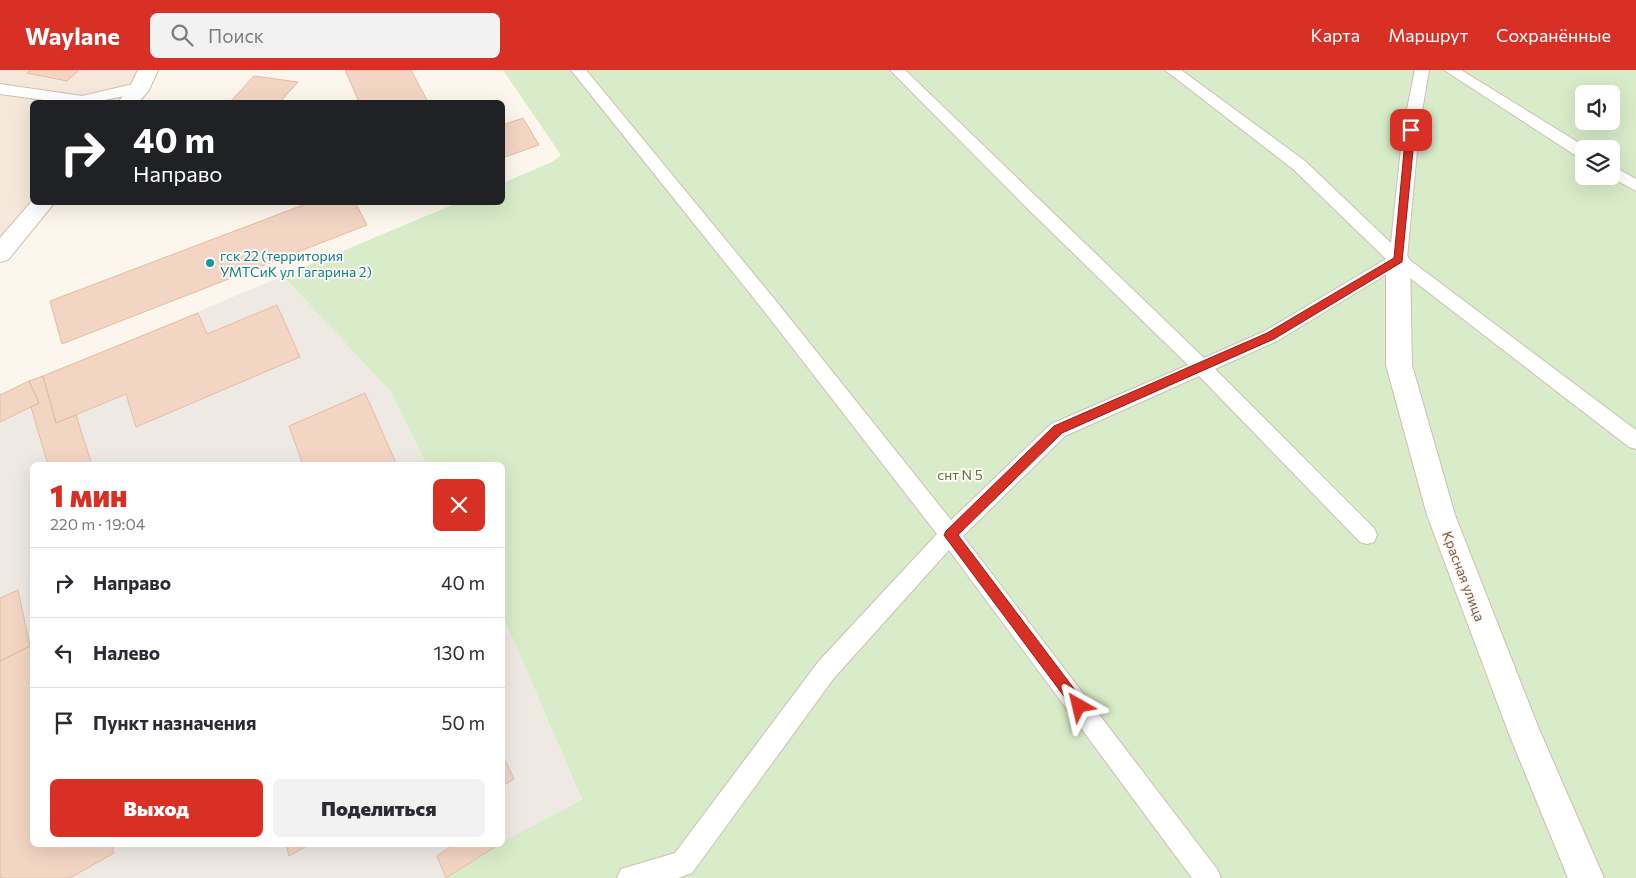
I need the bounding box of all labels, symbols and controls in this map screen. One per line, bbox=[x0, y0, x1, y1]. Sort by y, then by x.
search box bbox=[150, 13, 500, 58]
text: Waylane bbox=[25, 21, 120, 50]
icon: search bbox=[168, 21, 196, 49]
text: Поиск bbox=[208, 24, 264, 47]
text: Карта bbox=[1311, 24, 1360, 46]
text: Маршрут bbox=[1388, 24, 1468, 46]
text: Сохранённые bbox=[1496, 24, 1611, 46]
map controls bbox=[1575, 85, 1620, 185]
button: sound bbox=[1575, 85, 1620, 130]
pin bbox=[1390, 109, 1432, 151]
icon: arrive bbox=[1397, 116, 1425, 144]
text: 40 m bbox=[133, 117, 215, 160]
icon: right bbox=[50, 120, 115, 185]
button: layers bbox=[1575, 140, 1620, 185]
text: Направо bbox=[133, 160, 223, 187]
place label: гск 22 (территория УМТСиК ул Гагарина 2) bbox=[220, 247, 372, 280]
marker: гск 22 (территория УМТСиК ул Гагарина 2) bbox=[204, 257, 216, 269]
park label: снт N 5 bbox=[937, 466, 983, 483]
text: 1 мин bbox=[50, 476, 128, 513]
button: close bbox=[433, 479, 485, 531]
text: 220 m · 19:04 bbox=[50, 514, 145, 533]
street label: Красная улица bbox=[1439, 528, 1489, 624]
icon: right bbox=[50, 569, 78, 597]
text: Направо bbox=[93, 571, 171, 594]
text: 40 m bbox=[441, 571, 485, 594]
icon: left bbox=[50, 639, 78, 667]
text: Налево bbox=[93, 641, 160, 664]
text: 130 m bbox=[433, 641, 485, 664]
position arrow bbox=[1052, 679, 1104, 731]
icon: arrive bbox=[50, 709, 78, 737]
text: Пункт назначения bbox=[93, 711, 256, 734]
text: 50 m bbox=[441, 711, 485, 734]
button: Выход bbox=[50, 779, 263, 837]
button: Поделиться bbox=[273, 779, 485, 837]

